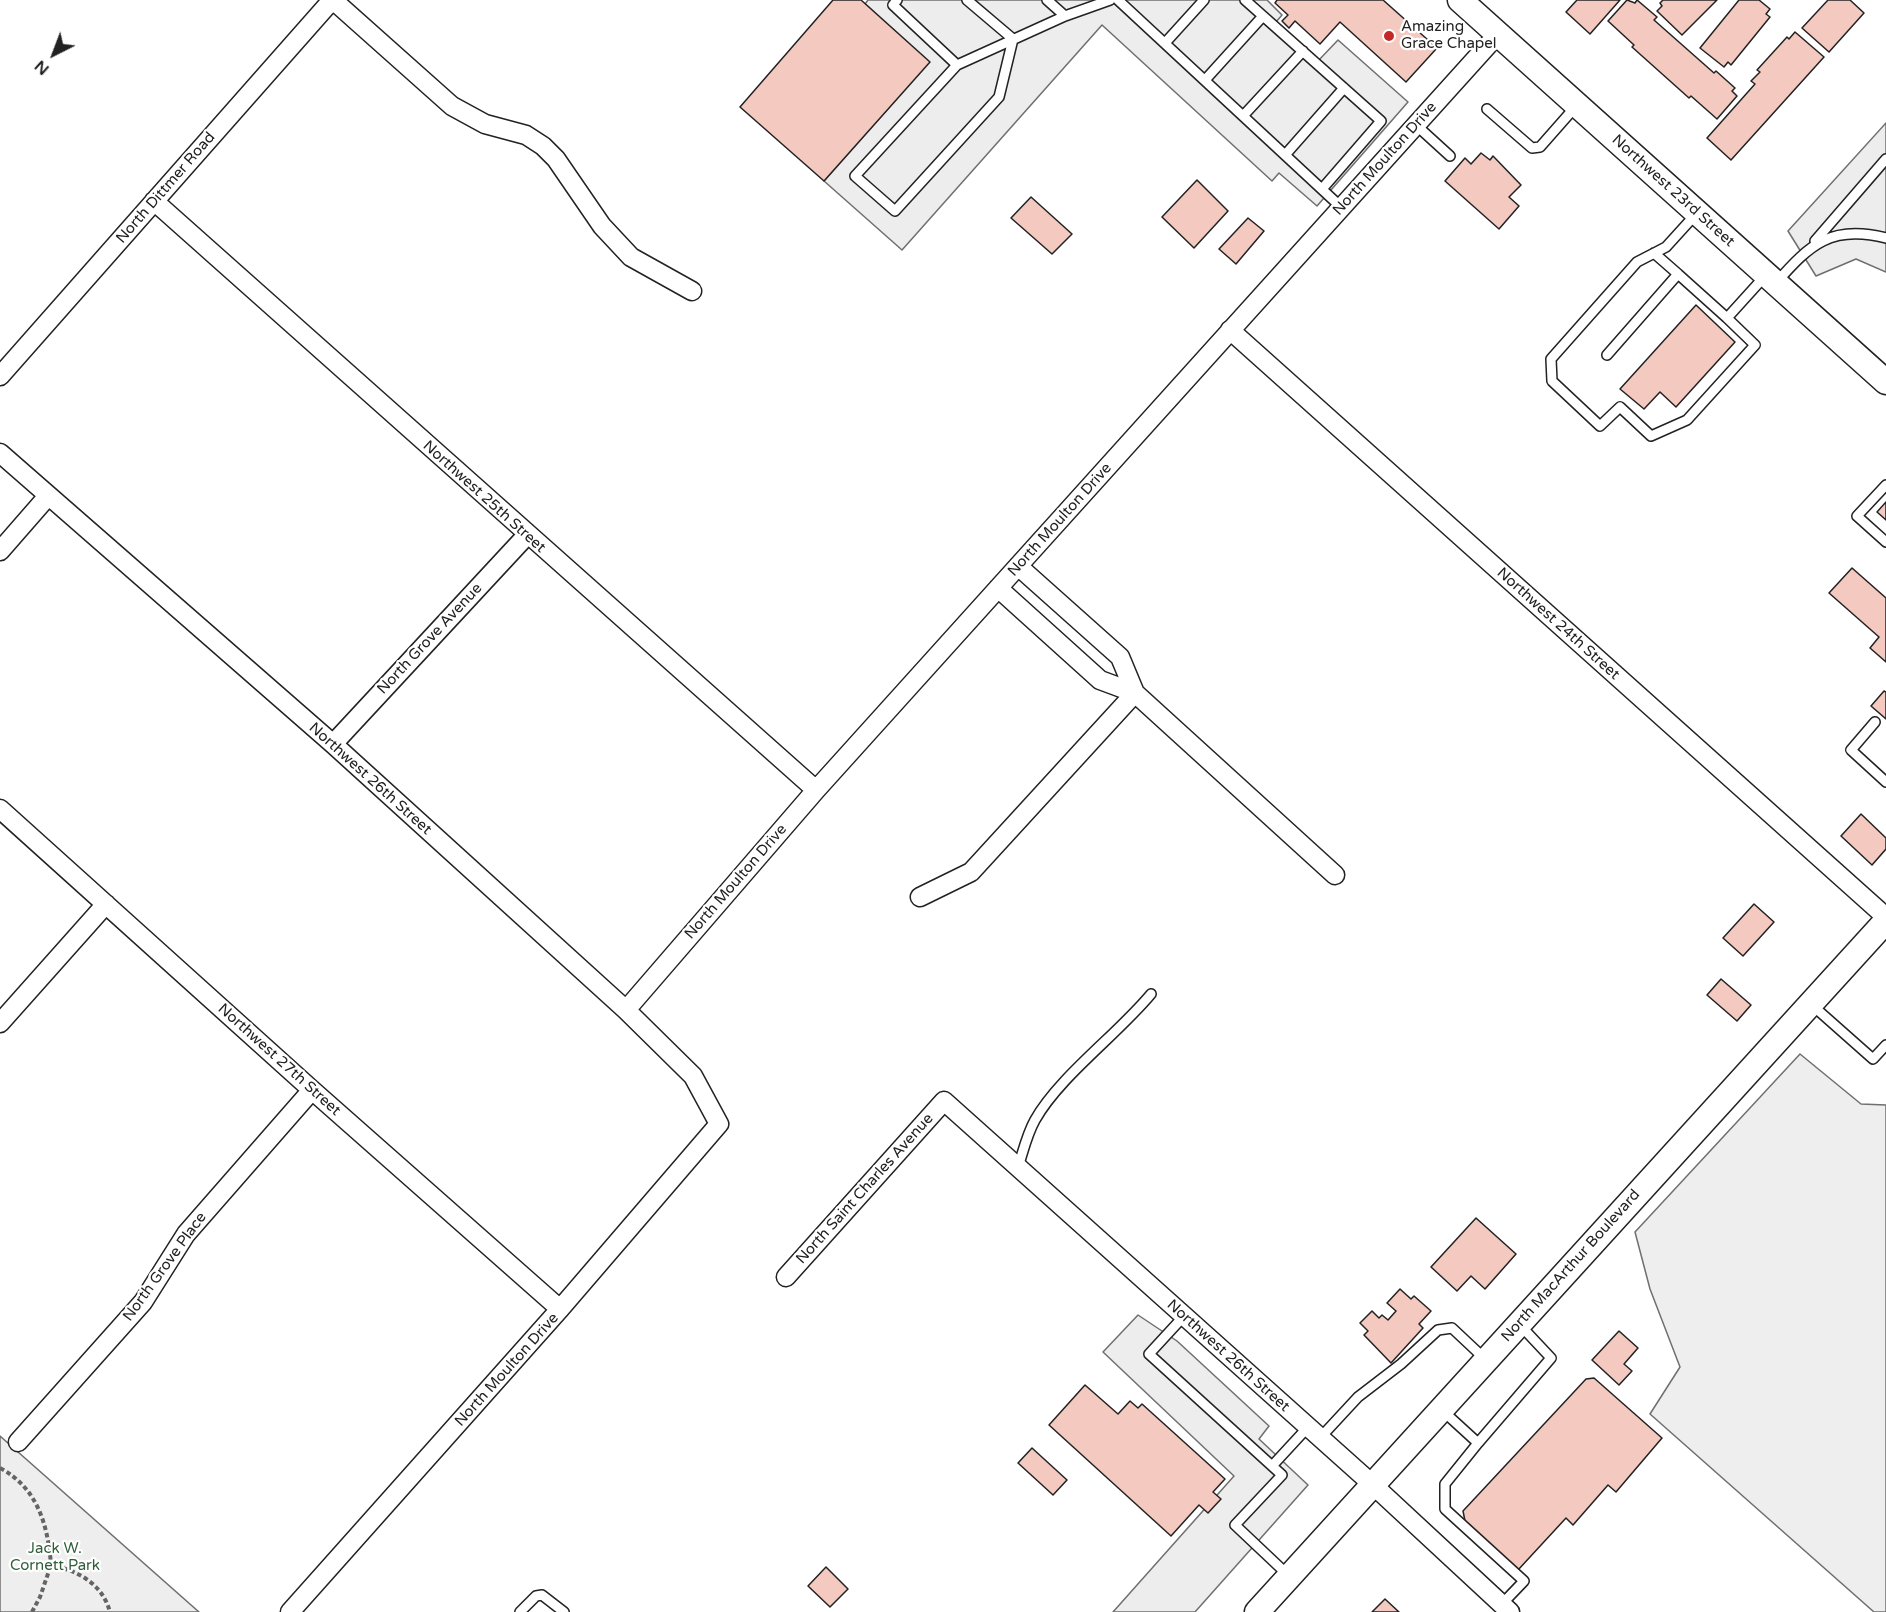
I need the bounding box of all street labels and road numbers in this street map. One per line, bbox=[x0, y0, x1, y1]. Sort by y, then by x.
street label: North Moulton Drive bbox=[1329, 99, 1441, 219]
street label: North Dittmer Road bbox=[113, 129, 219, 247]
street label: Northwest 23rd Street bbox=[1608, 131, 1738, 251]
street label: Northwest 25th Street bbox=[419, 437, 549, 557]
street label: North Moulton Drive bbox=[1004, 460, 1116, 580]
street label: Northwest 24th Street bbox=[1493, 564, 1623, 684]
street label: North Grove Avenue bbox=[374, 580, 486, 698]
street label: Northwest 26th Street bbox=[305, 719, 435, 839]
street label: North Moulton Drive bbox=[681, 821, 791, 943]
street label: Northwest 27th Street bbox=[214, 1000, 344, 1120]
street label: North Saint Charles Avenue bbox=[793, 1110, 937, 1268]
street label: North MacArthur Boulevard bbox=[1498, 1186, 1644, 1346]
street label: North Grove Place bbox=[119, 1209, 211, 1325]
street label: Northwest 26th Street bbox=[1163, 1296, 1293, 1416]
street label: North Moulton Drive bbox=[451, 1310, 563, 1430]

